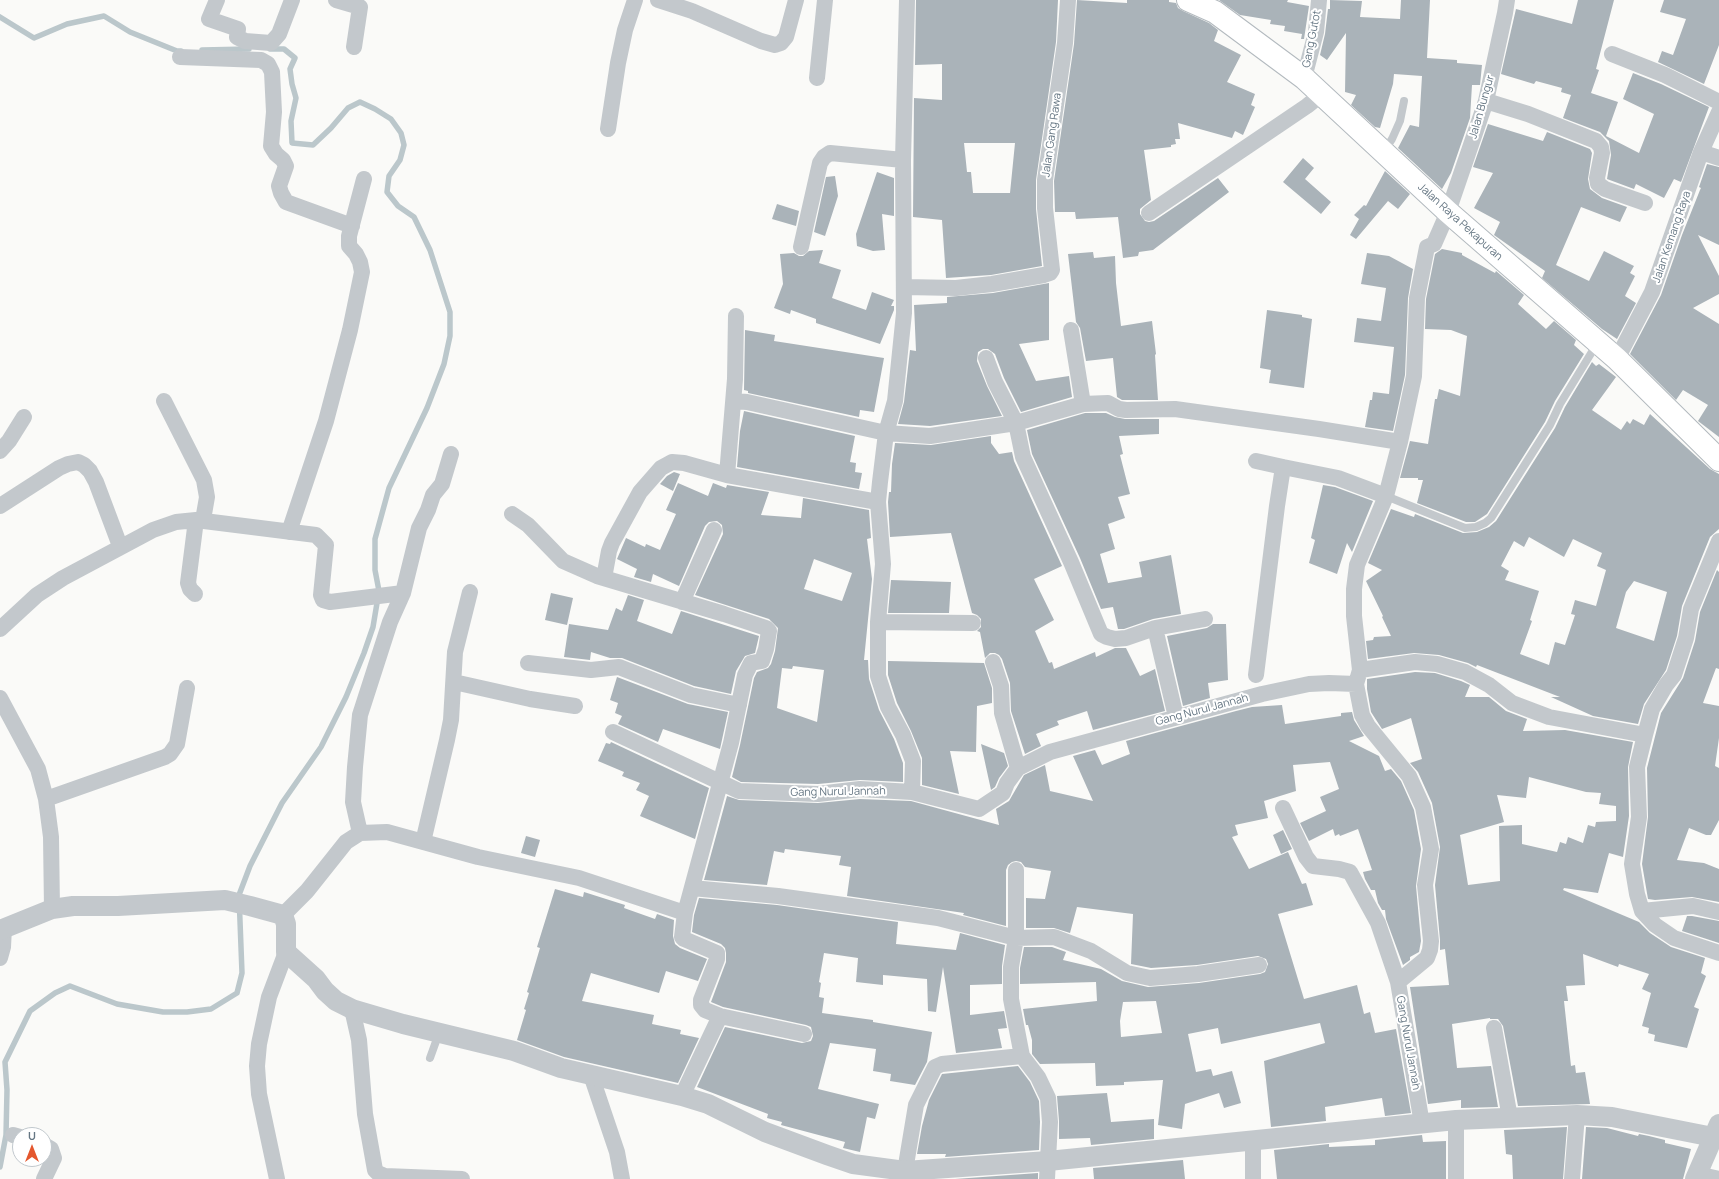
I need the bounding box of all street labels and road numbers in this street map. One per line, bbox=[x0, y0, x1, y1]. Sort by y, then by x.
street label: Gang Gutot bbox=[1300, 9, 1324, 69]
street label: Jalan Bungur bbox=[1467, 74, 1497, 140]
street label: Jalan Gang Rawa bbox=[1040, 92, 1064, 178]
street label: Jalan Raya Pekapuran bbox=[1415, 181, 1505, 263]
street label: Jalan Kemang Raya bbox=[1650, 189, 1694, 285]
street label: Gang Nurul Jannah bbox=[1154, 691, 1250, 729]
street label: Gang Nurul Jannah bbox=[790, 785, 886, 799]
street label: Gang Nurul Jannah bbox=[1393, 995, 1423, 1091]

